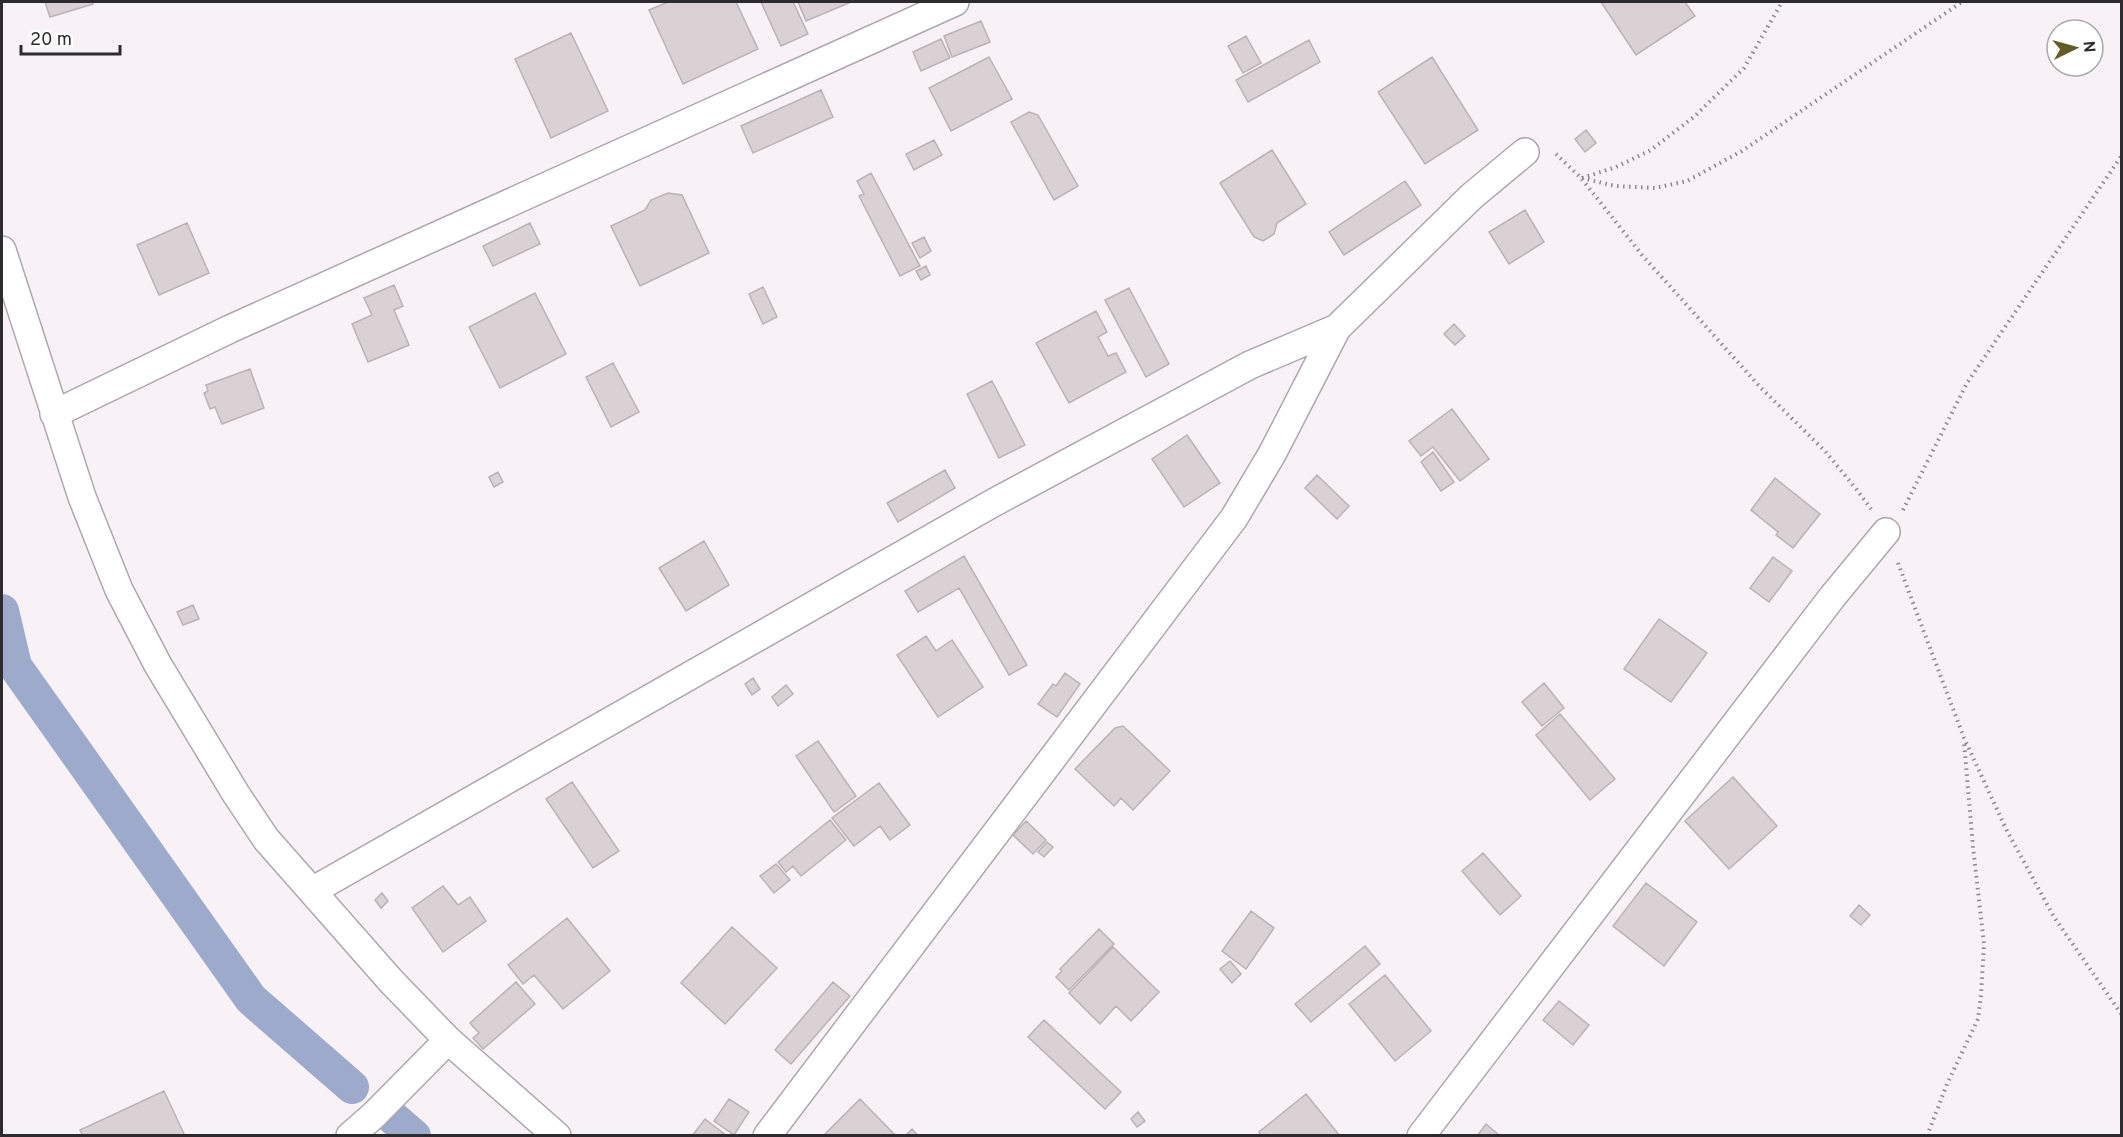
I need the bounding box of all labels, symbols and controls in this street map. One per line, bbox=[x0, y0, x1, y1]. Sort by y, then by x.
scale bar bbox=[21, 18, 120, 56]
north arrow bbox=[2045, 18, 2105, 78]
text: 20 m bbox=[30, 29, 72, 52]
text: N bbox=[2077, 40, 2098, 53]

